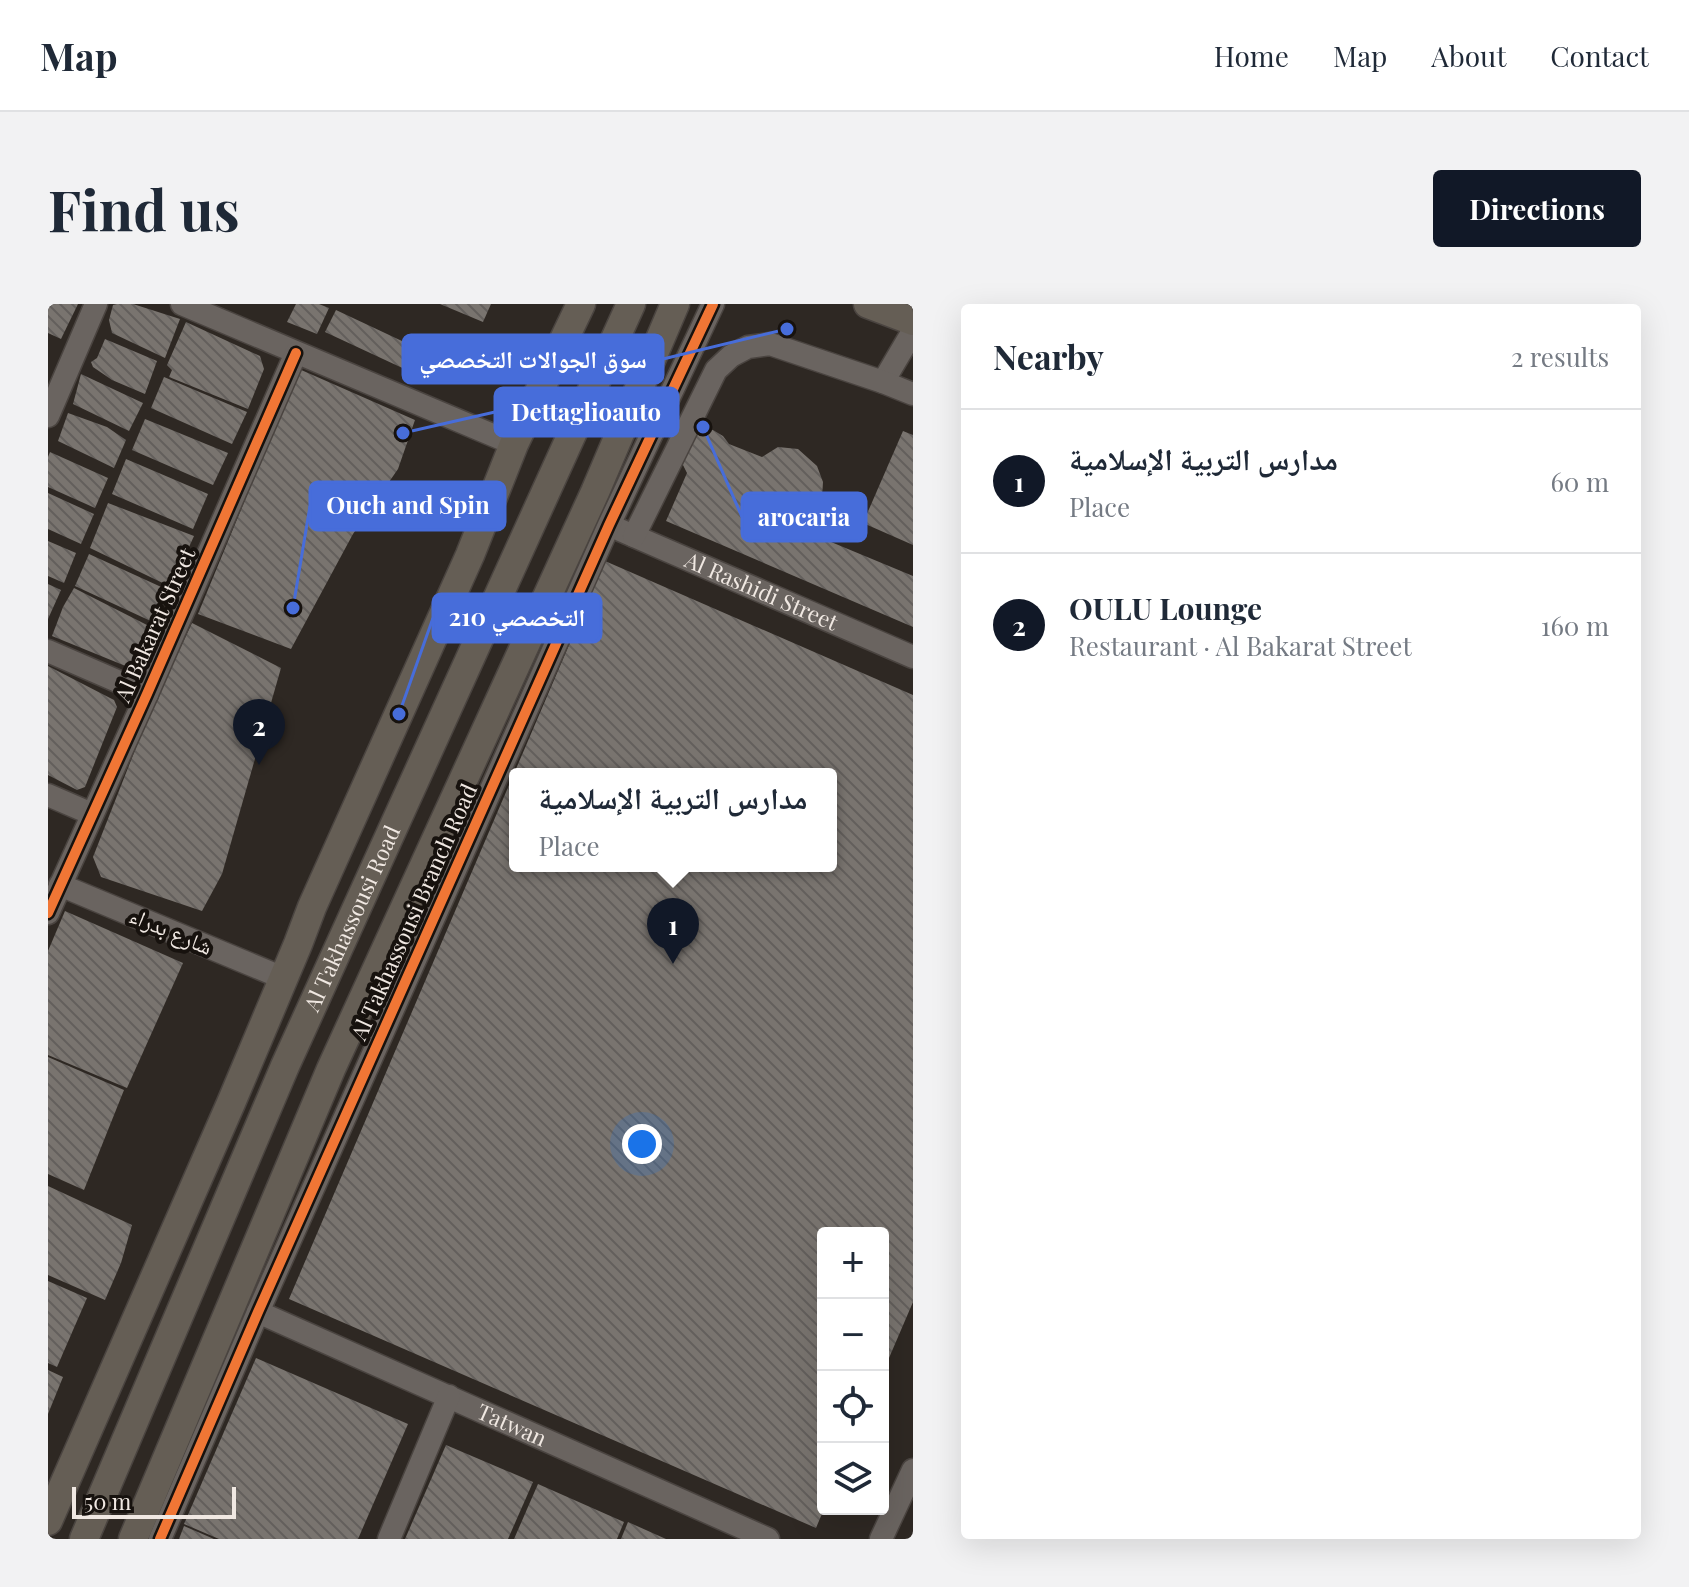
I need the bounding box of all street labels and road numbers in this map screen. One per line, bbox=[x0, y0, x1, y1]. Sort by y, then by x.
street label: Al Bakarat Street bbox=[106, 542, 202, 707]
street label: Al Rashidi Street bbox=[680, 544, 844, 637]
street label: Al Takhassousi Branch Road bbox=[343, 778, 483, 1045]
street label: Al Takhassousi Road bbox=[295, 820, 406, 1017]
street label: شارع بدراء bbox=[125, 899, 217, 961]
street label: Tatwan bbox=[473, 1396, 552, 1453]

